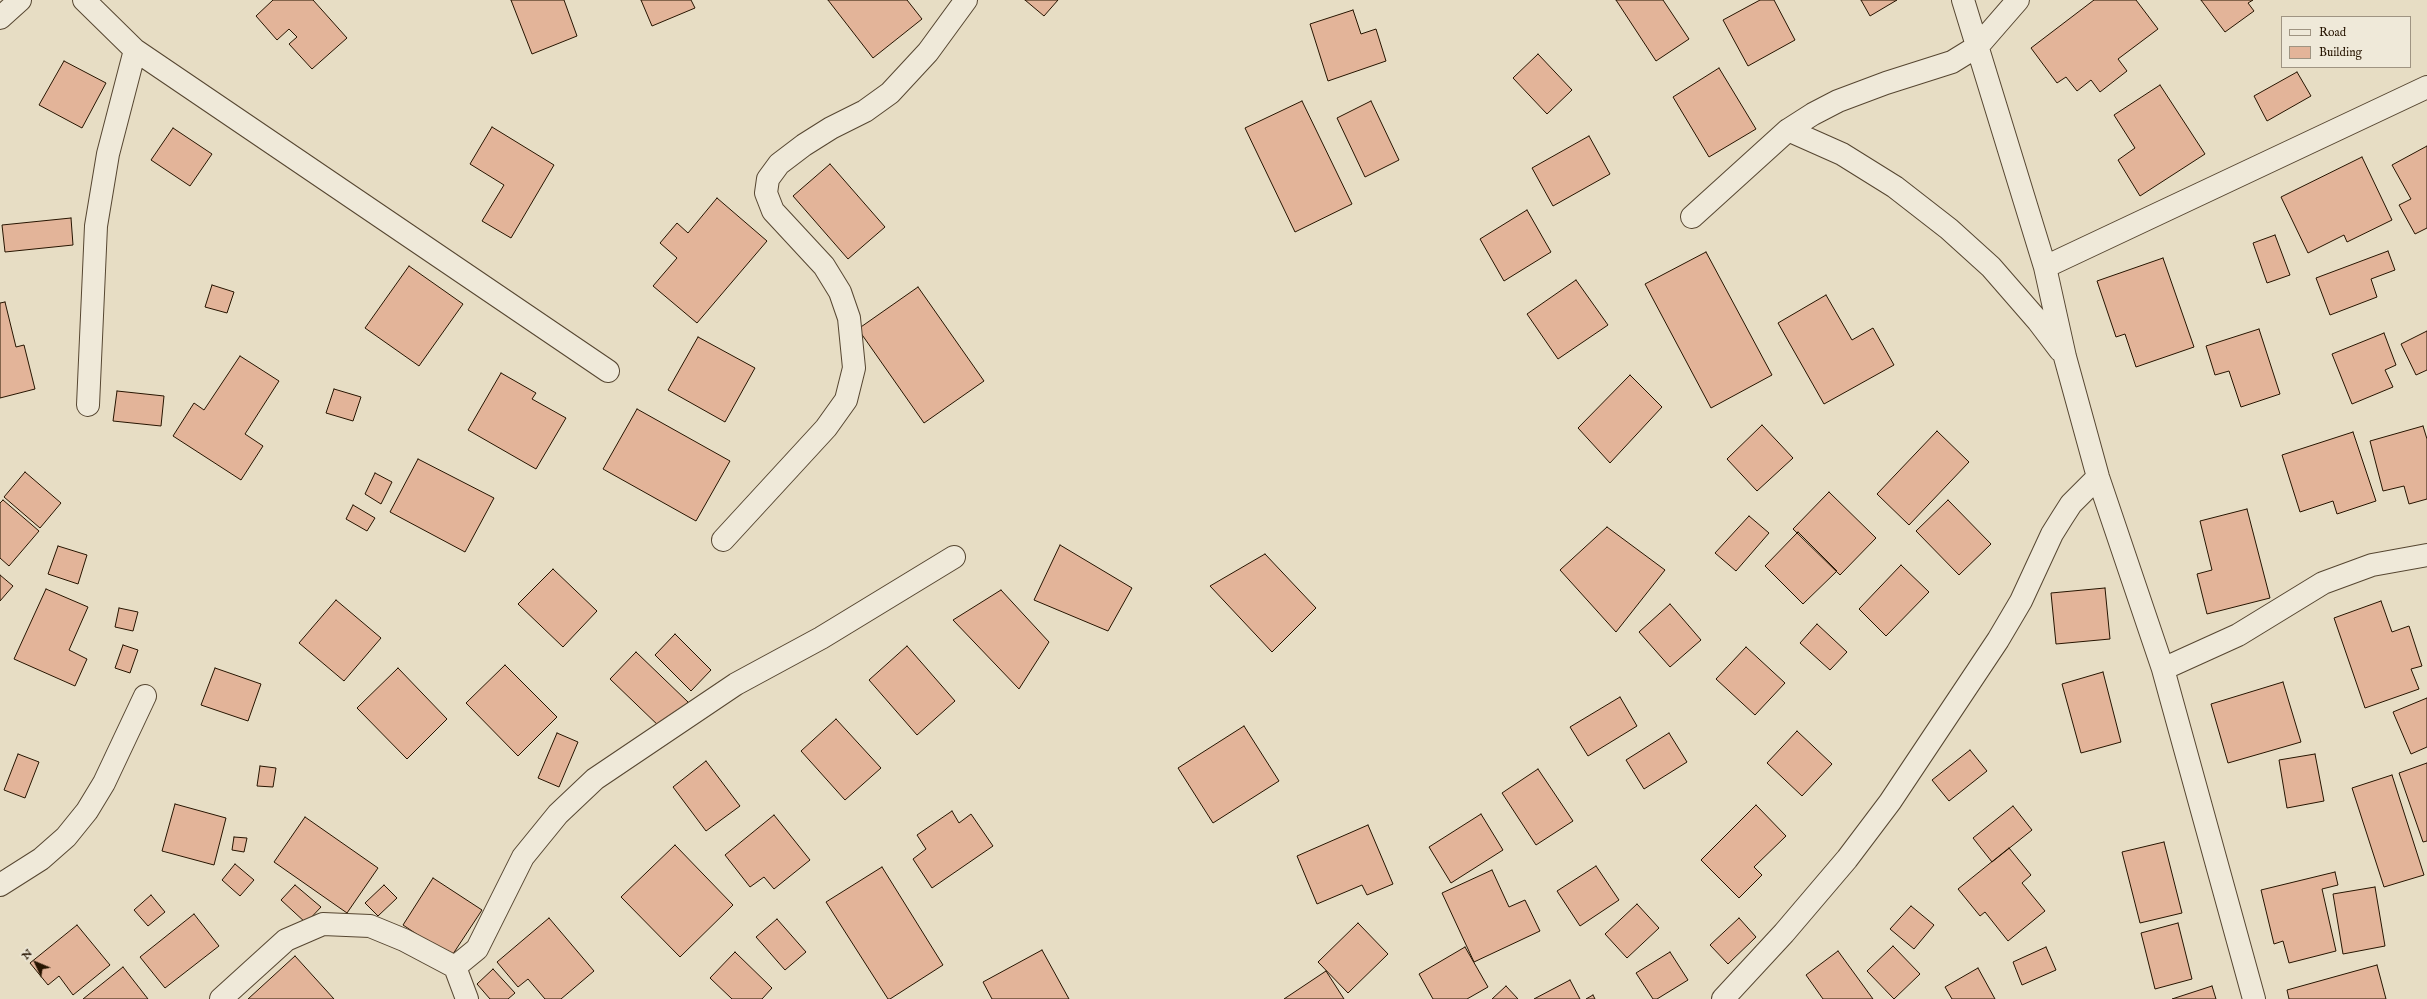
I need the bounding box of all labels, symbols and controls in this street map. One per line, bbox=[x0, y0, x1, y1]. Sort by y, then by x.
legend bbox=[2281, 16, 2411, 68]
text: Road bbox=[2319, 25, 2346, 40]
text: Building bbox=[2319, 45, 2362, 60]
north arrow bbox=[16, 943, 56, 983]
text: N bbox=[19, 946, 36, 963]

